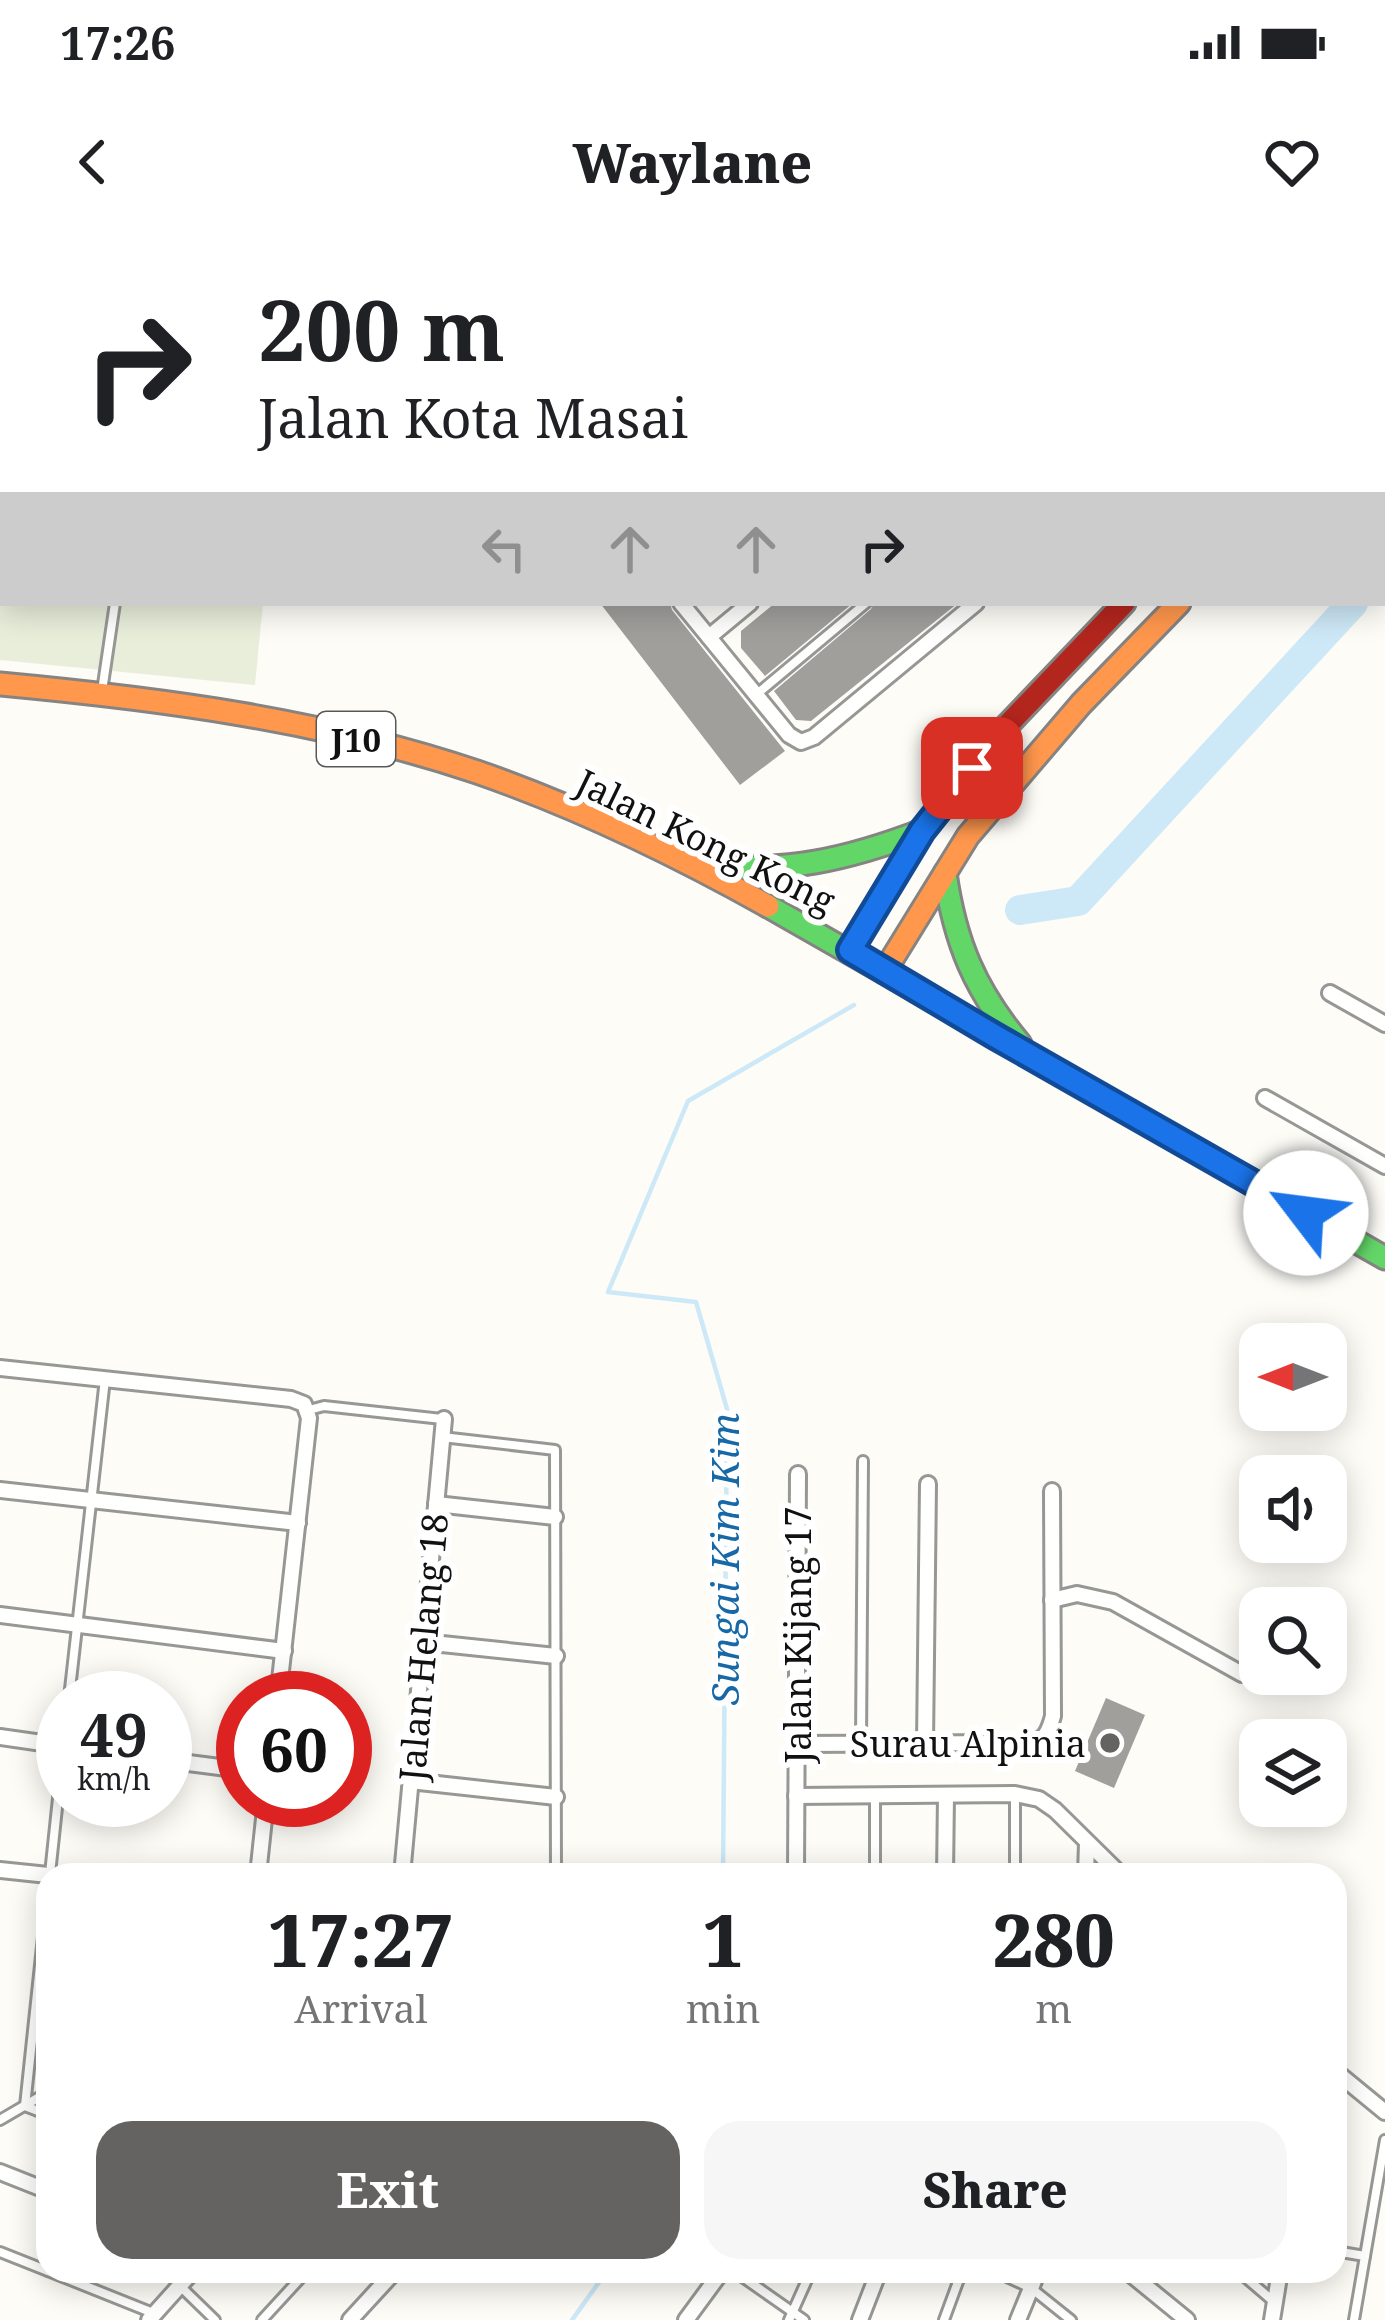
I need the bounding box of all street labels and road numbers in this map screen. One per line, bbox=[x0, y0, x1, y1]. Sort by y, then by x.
road number: J10 bbox=[317, 712, 395, 766]
street label: Jalan Kong Kong bbox=[568, 757, 844, 925]
street label: Jalan Kijang 17 bbox=[773, 1506, 822, 1765]
street label: Jalan Helang 18 bbox=[387, 1511, 459, 1784]

